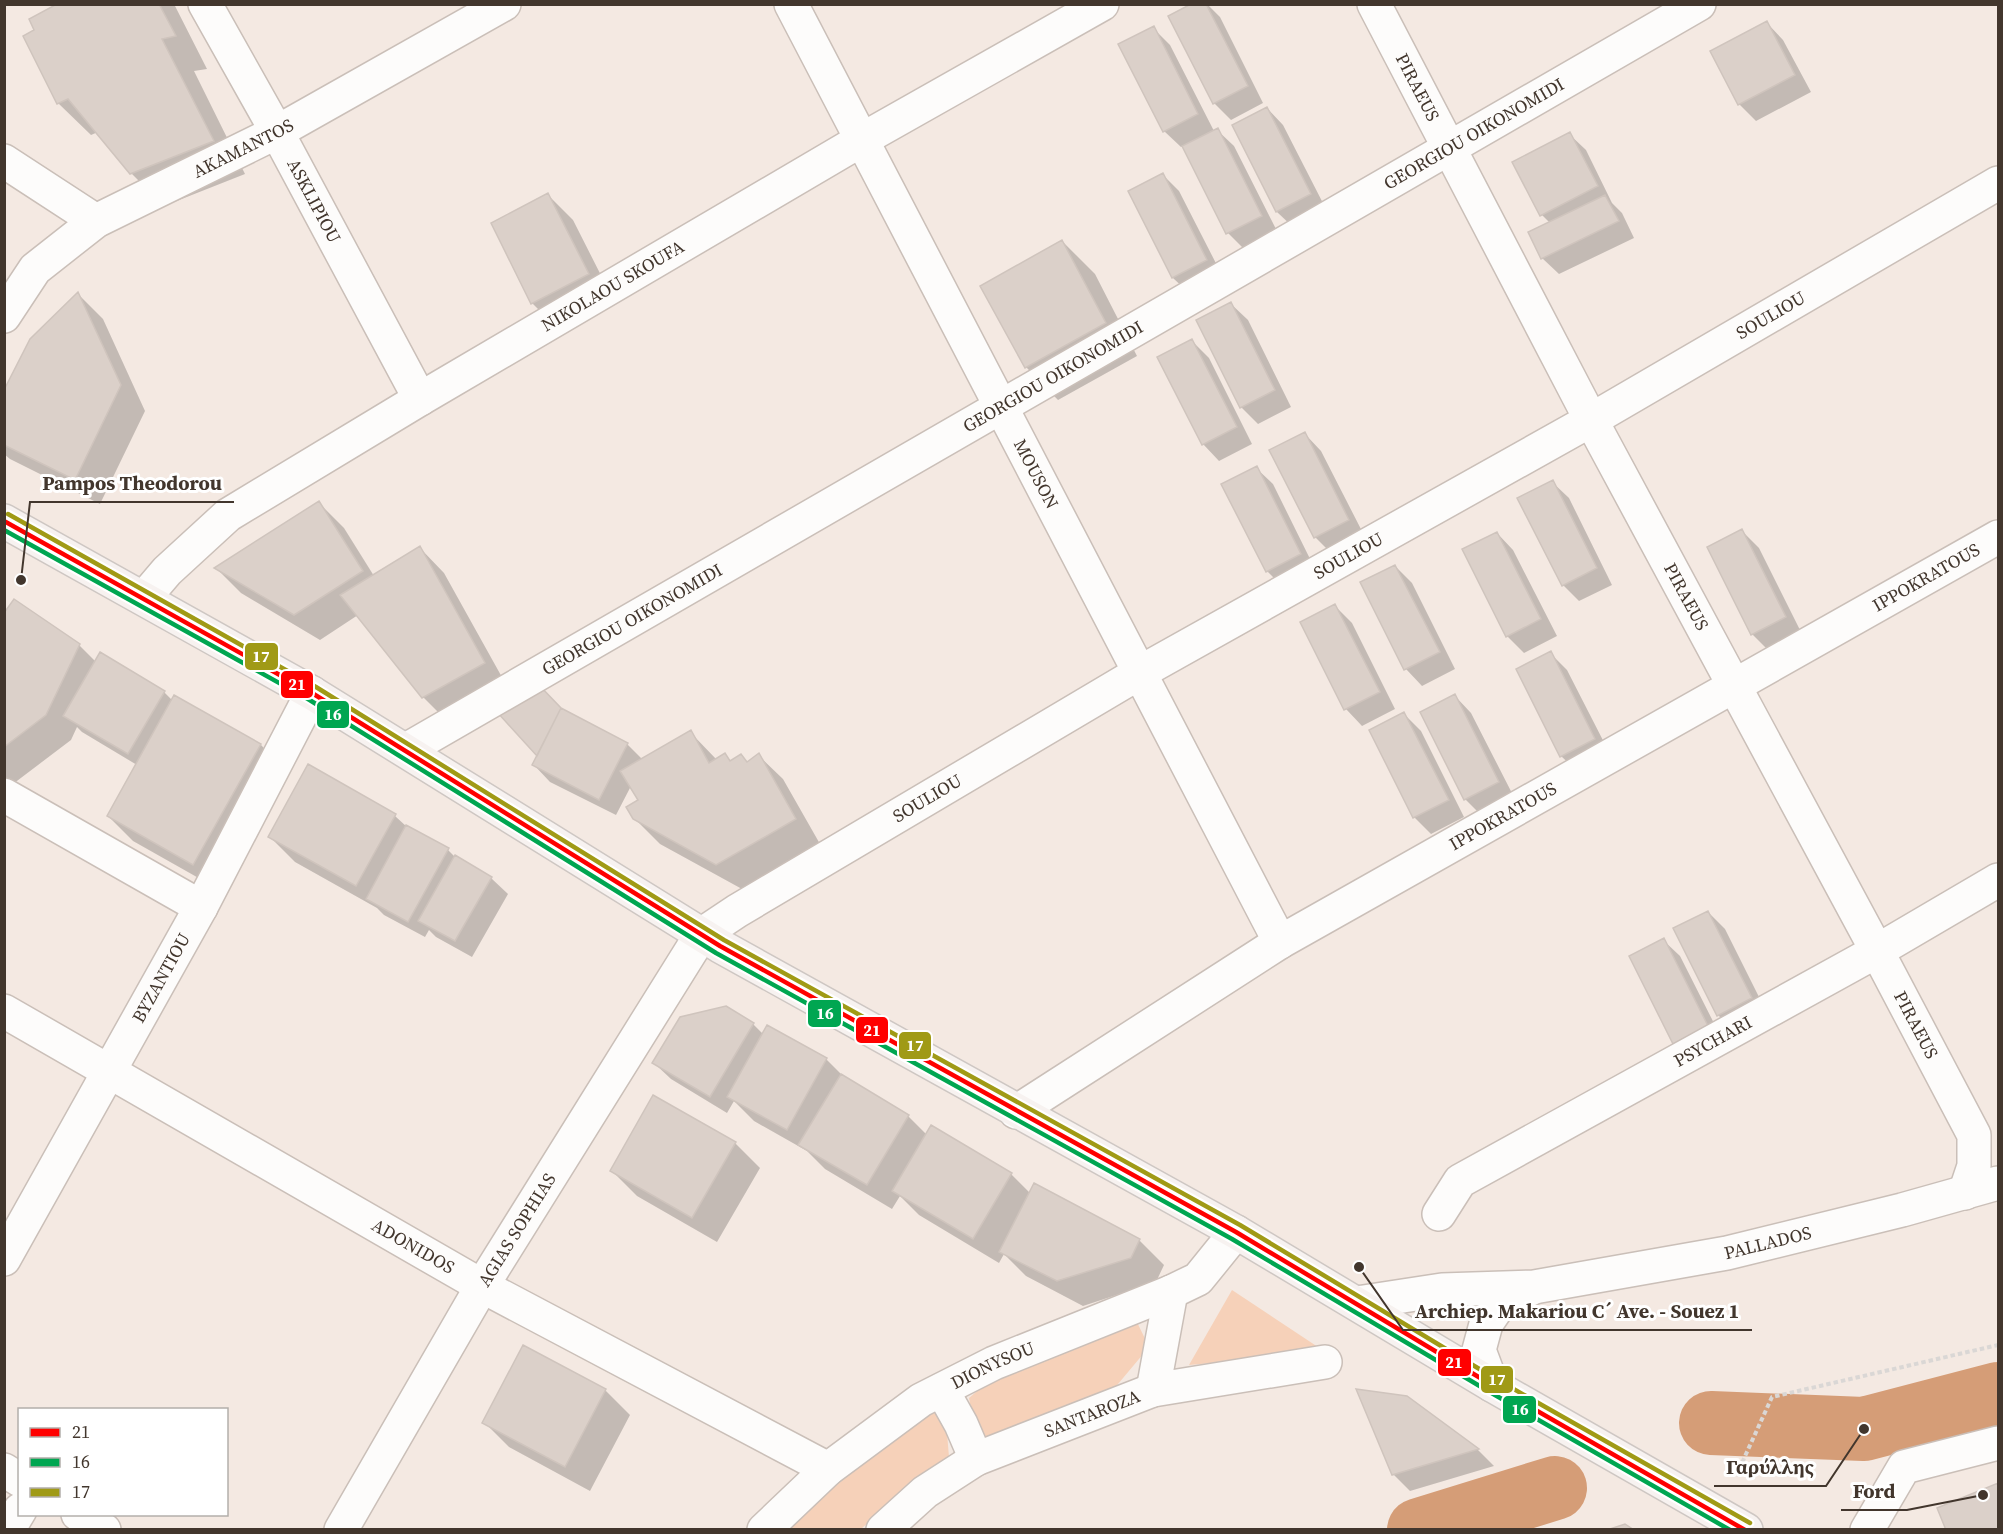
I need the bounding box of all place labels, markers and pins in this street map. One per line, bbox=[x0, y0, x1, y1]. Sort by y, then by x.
callout: Pampos Theodorou bbox=[30, 464, 234, 502]
callout: Archiep. Makariou C´ Ave. - Souez 1 bbox=[1403, 1292, 1752, 1330]
callout: Γαρύλλης bbox=[1714, 1448, 1826, 1486]
callout: Ford bbox=[1841, 1472, 1907, 1510]

